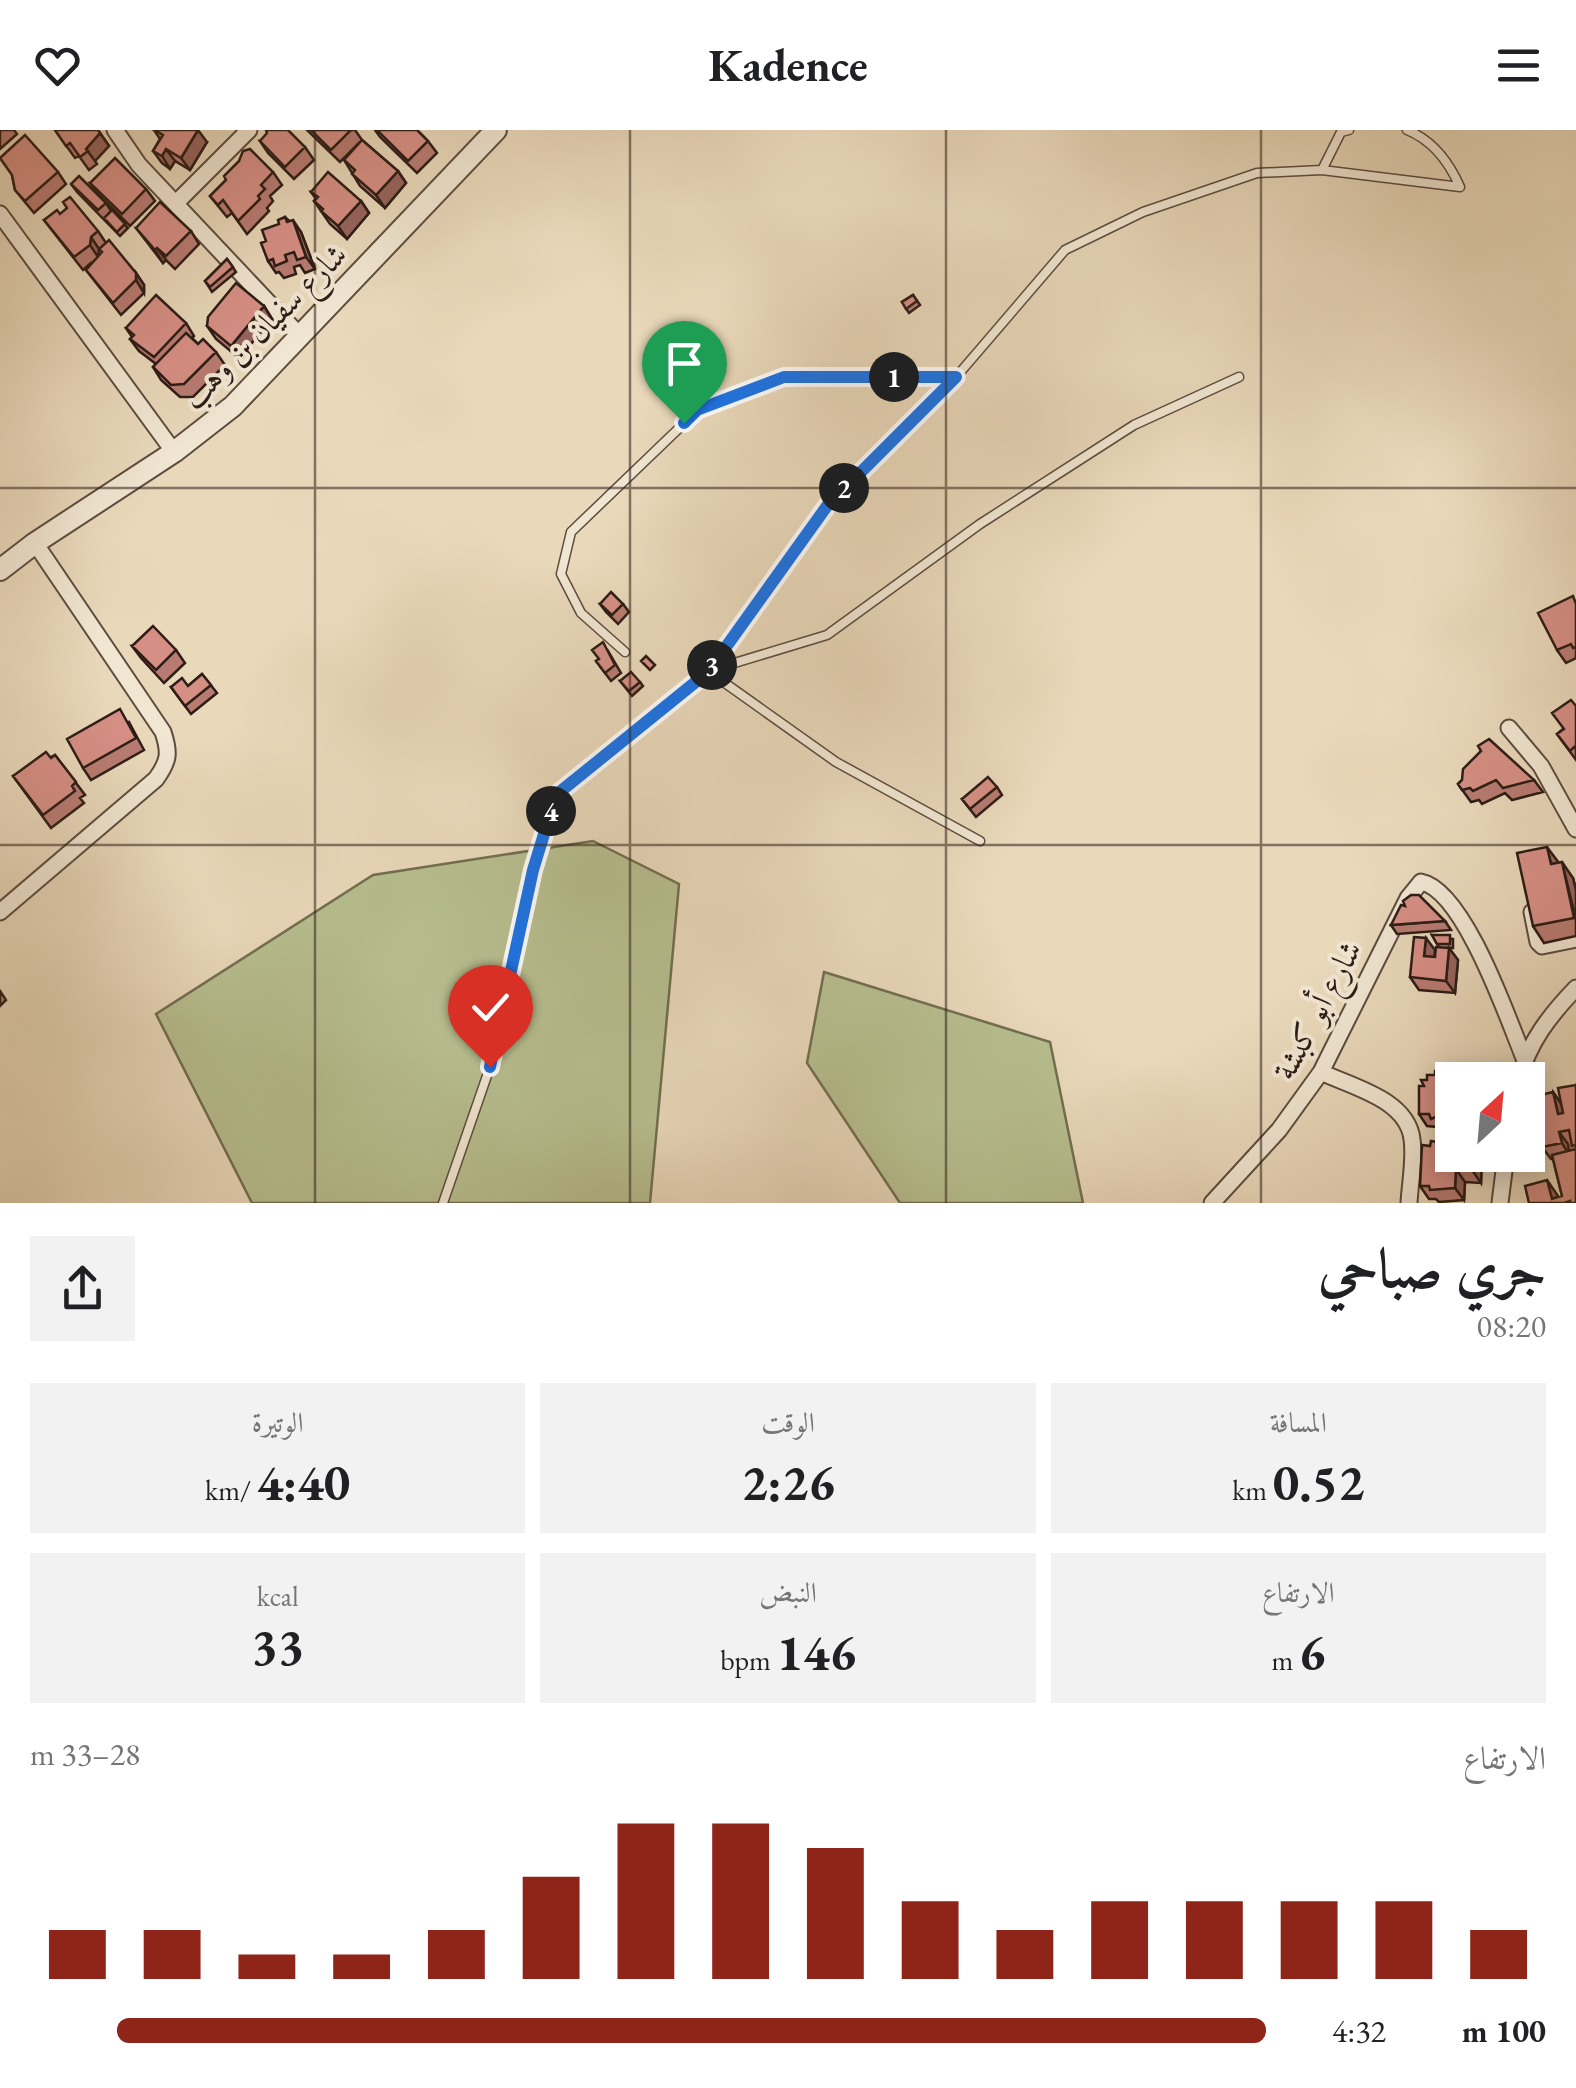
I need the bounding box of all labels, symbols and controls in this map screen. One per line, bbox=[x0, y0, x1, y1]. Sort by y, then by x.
text: Kadence bbox=[708, 36, 868, 94]
icon: heart bbox=[30, 38, 85, 93]
icon: menu bbox=[1491, 38, 1546, 93]
street label: شارع سفيان بن وهب bbox=[172, 234, 360, 422]
pin bbox=[642, 321, 727, 424]
icon: arrive bbox=[657, 336, 712, 391]
pin: 1 bbox=[869, 352, 919, 402]
text: 1 bbox=[887, 359, 901, 395]
pin: 2 bbox=[819, 463, 869, 513]
text: 2 bbox=[837, 470, 851, 506]
pin: 3 bbox=[687, 640, 737, 690]
text: 3 bbox=[705, 647, 719, 683]
pin: 4 bbox=[526, 786, 576, 836]
text: 4 bbox=[544, 793, 558, 829]
street label: شارع أبو كبشة bbox=[1262, 932, 1377, 1090]
pin bbox=[448, 965, 533, 1068]
icon: check bbox=[463, 980, 518, 1035]
north arrow bbox=[1435, 1062, 1545, 1172]
map controls bbox=[1435, 1062, 1545, 1172]
text: جري صباحي bbox=[1318, 1232, 1546, 1303]
button: share bbox=[30, 1236, 135, 1341]
text: 08:20 bbox=[1477, 1305, 1546, 1347]
text: الوتيرة bbox=[252, 1404, 304, 1440]
text: الوقت bbox=[761, 1404, 815, 1440]
text: المسافة bbox=[1270, 1404, 1327, 1440]
text: 4:40 bbox=[257, 1450, 350, 1515]
text: 2:26 bbox=[741, 1450, 835, 1515]
text: 0.52 bbox=[1273, 1450, 1364, 1515]
text: /km bbox=[205, 1472, 257, 1508]
text: km bbox=[1232, 1472, 1273, 1508]
text: النبض bbox=[759, 1574, 817, 1610]
text: الارتفاع bbox=[1262, 1574, 1335, 1610]
text: kcal bbox=[257, 1578, 299, 1614]
text: 33 bbox=[251, 1614, 304, 1679]
text: 146 bbox=[777, 1620, 856, 1685]
text: 6 bbox=[1299, 1620, 1325, 1685]
text: bpm bbox=[720, 1642, 777, 1678]
text: m bbox=[1271, 1642, 1299, 1678]
text: 28–33 m bbox=[30, 1733, 140, 1775]
text: الارتفاع bbox=[1463, 1737, 1546, 1779]
text: 4:32 bbox=[1332, 2010, 1386, 2052]
text: 100 m bbox=[1462, 2010, 1546, 2052]

